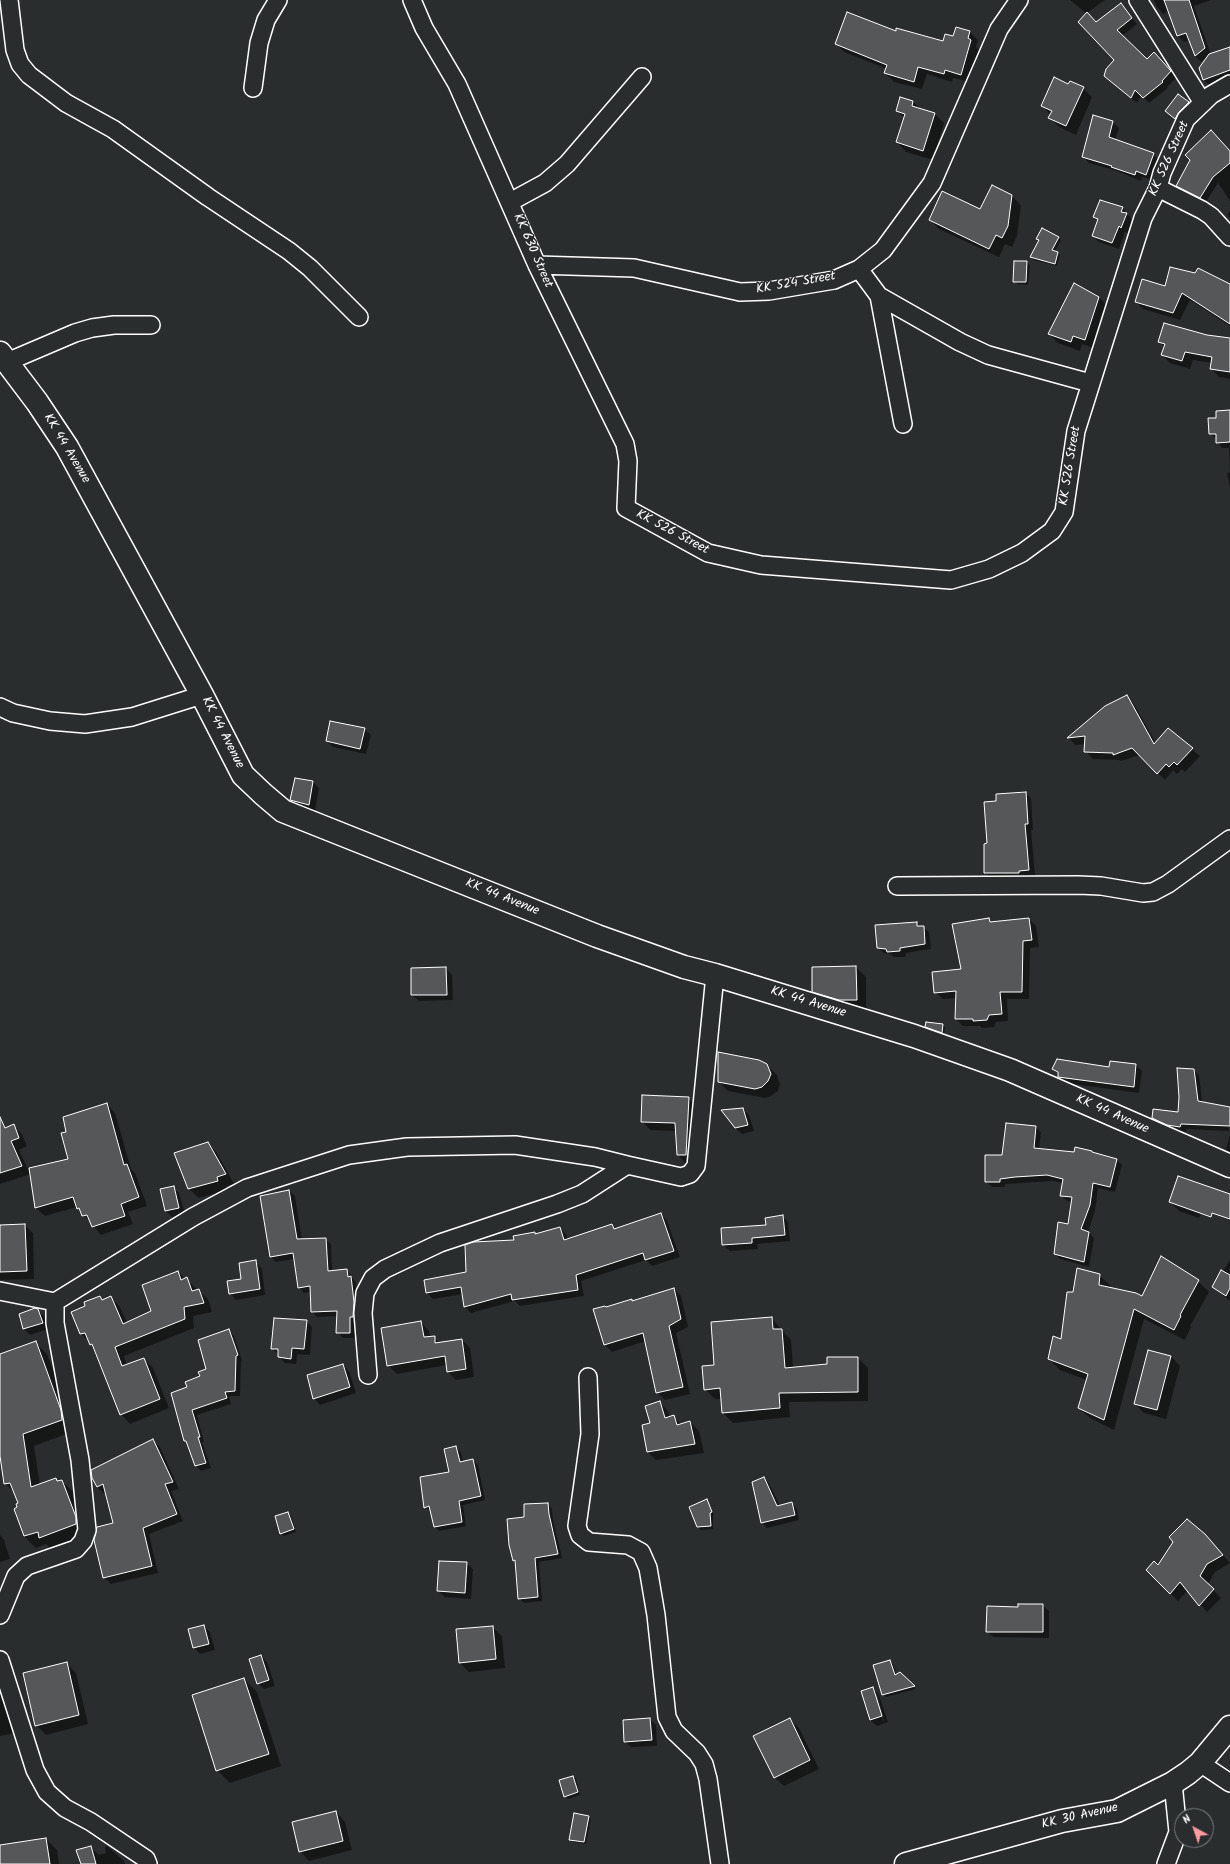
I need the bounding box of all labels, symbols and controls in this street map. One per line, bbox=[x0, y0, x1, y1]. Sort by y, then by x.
street label: KK 526 Street bbox=[1146, 119, 1194, 199]
street label: KK 630 Street bbox=[509, 211, 555, 291]
street label: KK 524 Street bbox=[755, 269, 837, 299]
street label: KK 44 Avenue bbox=[39, 411, 93, 487]
street label: KK 526 Street bbox=[1057, 425, 1085, 507]
street label: KK 526 Street bbox=[633, 507, 711, 559]
street label: KK 44 Avenue bbox=[197, 695, 247, 771]
street label: KK 44 Avenue bbox=[463, 876, 541, 920]
street label: KK 44 Avenue bbox=[768, 984, 848, 1022]
street label: KK 44 Avenue bbox=[1073, 1092, 1151, 1138]
street label: KK 30 Avenue bbox=[1040, 1801, 1120, 1833]
north arrow bbox=[1174, 1808, 1214, 1848]
text: N bbox=[1178, 1810, 1195, 1829]

